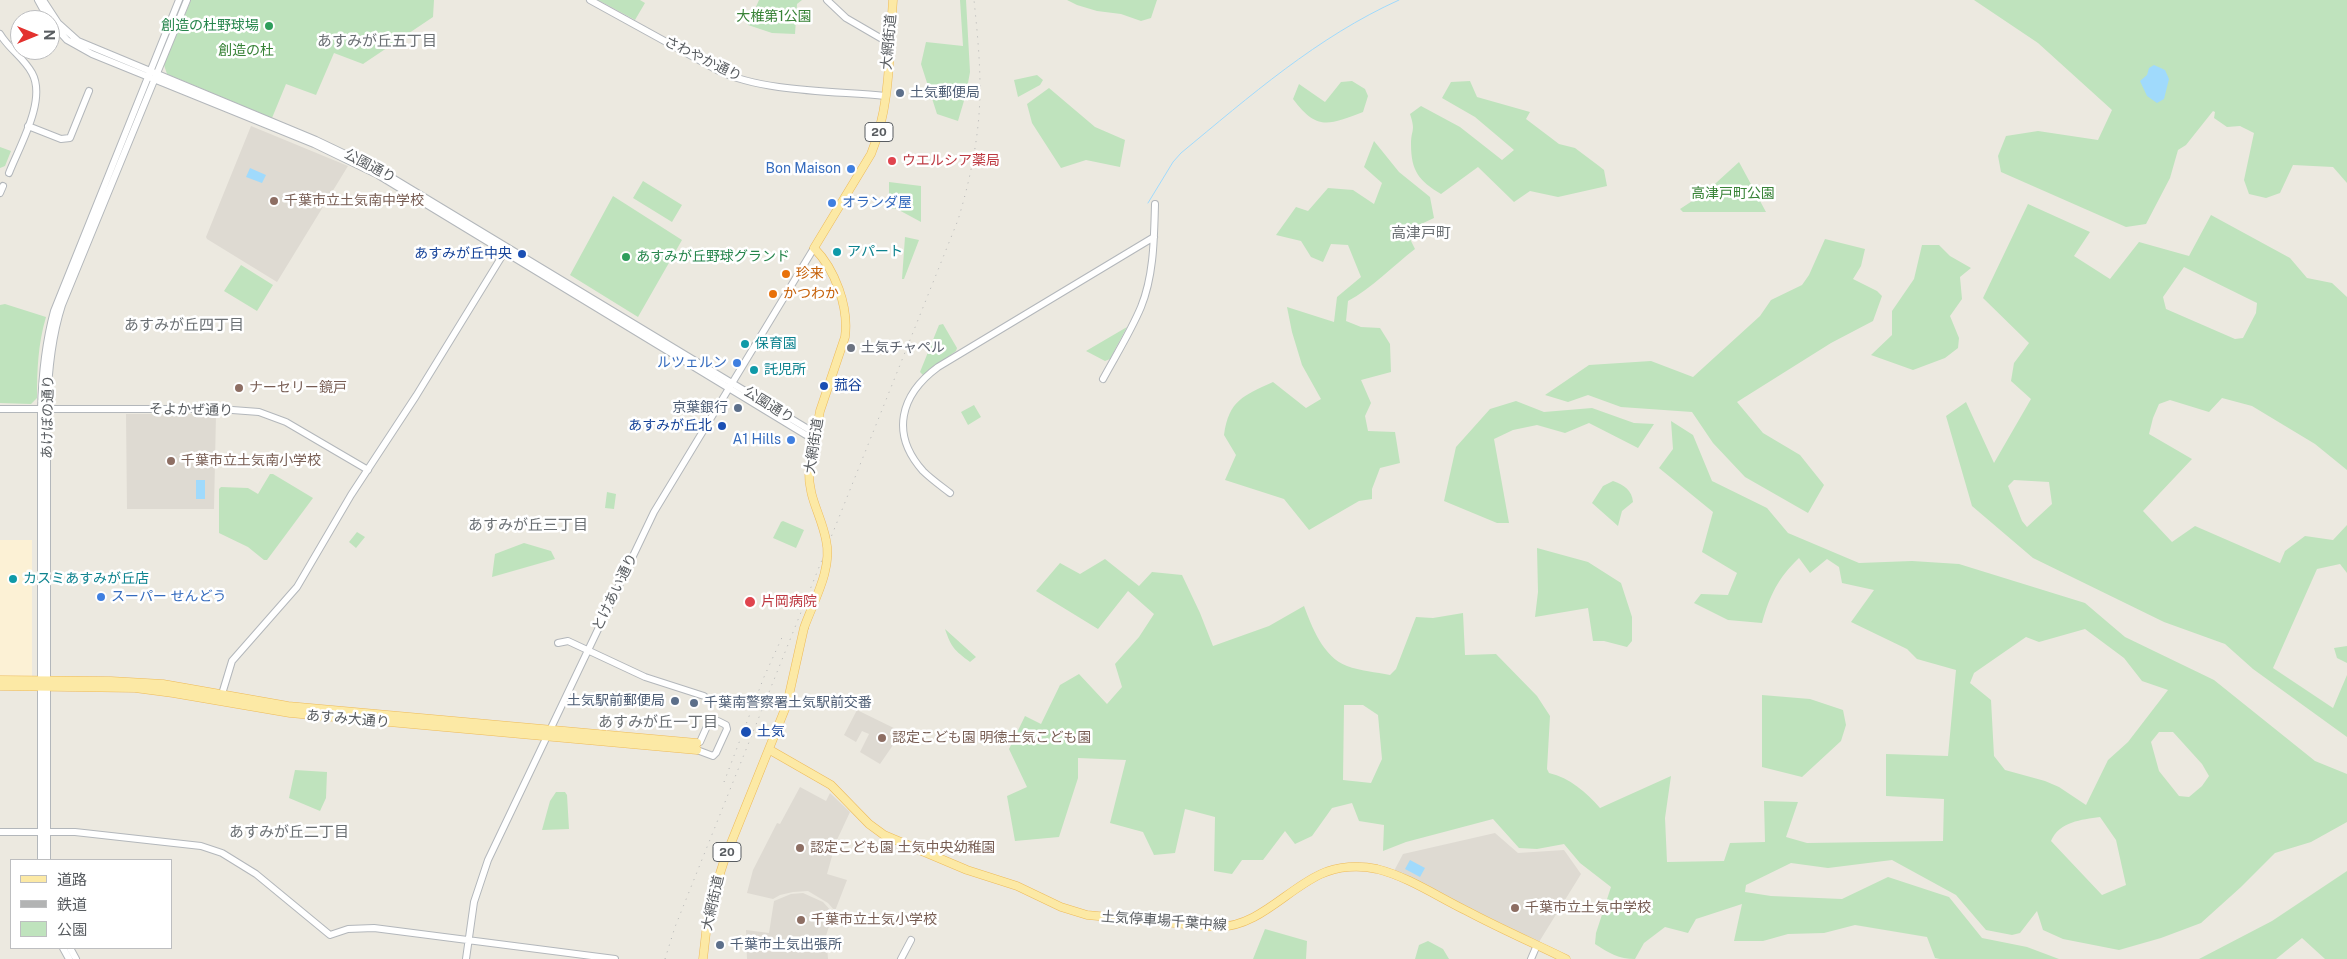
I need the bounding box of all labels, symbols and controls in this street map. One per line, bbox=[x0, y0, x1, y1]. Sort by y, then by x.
park label: 大椎第1公園 bbox=[736, 9, 812, 25]
north arrow bbox=[10, 10, 60, 60]
street label: 大網街道 bbox=[878, 13, 900, 71]
place label: 創造の杜野球場 bbox=[161, 18, 259, 34]
marker: 創造の杜野球場 bbox=[263, 20, 275, 32]
text: N bbox=[41, 30, 57, 40]
district label: あすみが丘五丁目 bbox=[317, 32, 437, 50]
street label: さわやか通り bbox=[662, 33, 744, 85]
park label: 創造の杜 bbox=[218, 43, 274, 59]
place label: 土気郵便局 bbox=[910, 85, 980, 101]
marker: 土気郵便局 bbox=[894, 87, 906, 99]
road number: 20 bbox=[865, 122, 893, 142]
street label: 公園通り bbox=[341, 145, 399, 187]
place label: ウエルシア薬局 bbox=[902, 153, 1000, 169]
marker: ウエルシア薬局 bbox=[886, 155, 898, 167]
place label: Bon Maison bbox=[766, 161, 841, 177]
marker: Bon Maison bbox=[845, 163, 857, 175]
park label: 高津戸町公園 bbox=[1691, 186, 1775, 202]
place label: 千葉市立土気南中学校 bbox=[284, 193, 424, 209]
marker: 千葉市立土気南中学校 bbox=[268, 195, 280, 207]
place label: オランダ屋 bbox=[842, 195, 912, 211]
marker: オランダ屋 bbox=[826, 197, 838, 209]
district label: 高津戸町 bbox=[1391, 224, 1451, 242]
place label: アパート bbox=[847, 244, 903, 260]
place label: あすみが丘中央 bbox=[414, 246, 512, 262]
marker: アパート bbox=[831, 246, 843, 258]
marker: あすみが丘中央 bbox=[516, 248, 528, 260]
place label: あすみが丘野球グランド bbox=[636, 249, 790, 265]
marker: あすみが丘野球グランド bbox=[620, 251, 632, 263]
place label: 珍来 bbox=[796, 266, 824, 282]
marker: 珍来 bbox=[780, 268, 792, 280]
place label: かつわか bbox=[783, 286, 839, 302]
marker: かつわか bbox=[767, 288, 779, 300]
district label: あすみが丘四丁目 bbox=[124, 316, 244, 334]
place label: 保育園 bbox=[755, 336, 797, 352]
marker: 保育園 bbox=[739, 338, 751, 350]
place label: 土気チャペル bbox=[861, 340, 945, 356]
marker: 土気チャペル bbox=[845, 342, 857, 354]
place label: ルツェルン bbox=[657, 355, 727, 371]
marker: ルツェルン bbox=[731, 357, 743, 369]
place label: 託児所 bbox=[764, 362, 806, 378]
marker: 託児所 bbox=[748, 364, 760, 376]
street label: あけぼの通り bbox=[39, 375, 57, 459]
place label: 菰谷 bbox=[834, 378, 862, 394]
place label: ナーセリー鏡戸 bbox=[249, 380, 347, 396]
marker: 菰谷 bbox=[818, 380, 830, 392]
marker: ナーセリー鏡戸 bbox=[233, 382, 245, 394]
street label: 公園通り bbox=[741, 383, 797, 427]
place label: 京葉銀行 bbox=[672, 400, 728, 416]
street label: そよかぜ通り bbox=[149, 401, 233, 419]
marker: 京葉銀行 bbox=[732, 402, 744, 414]
street label: 大網街道 bbox=[801, 417, 827, 475]
place label: あすみが丘北 bbox=[628, 418, 712, 434]
marker: あすみが丘北 bbox=[716, 420, 728, 432]
place label: A1 Hills bbox=[733, 432, 781, 448]
marker: A1 Hills bbox=[785, 434, 797, 446]
place label: 千葉市立土気南小学校 bbox=[181, 453, 321, 469]
marker: 千葉市立土気南小学校 bbox=[165, 455, 177, 467]
district label: あすみが丘三丁目 bbox=[468, 516, 588, 534]
street label: とけあい通り bbox=[589, 551, 641, 633]
place label: カスミあすみが丘店 bbox=[23, 571, 149, 587]
marker: カスミあすみが丘店 bbox=[7, 573, 19, 585]
place label: スーパー せんどう bbox=[111, 589, 226, 605]
marker: スーパー せんどう bbox=[95, 591, 107, 603]
place label: 片岡病院 bbox=[761, 594, 817, 610]
marker: 片岡病院 bbox=[743, 595, 757, 609]
place label: 土気駅前郵便局 bbox=[567, 693, 665, 709]
marker: 土気駅前郵便局 bbox=[669, 695, 681, 707]
place label: 千葉南警察署土気駅前交番 bbox=[704, 695, 872, 711]
marker: 千葉南警察署土気駅前交番 bbox=[688, 697, 700, 709]
street label: あすみ大通り bbox=[305, 707, 391, 731]
district label: あすみが丘一丁目 bbox=[598, 713, 718, 731]
place label: 土気 bbox=[757, 724, 785, 740]
marker: 土気 bbox=[739, 725, 753, 739]
place label: 認定こども園 明徳土気こども園 bbox=[892, 730, 1091, 746]
marker: 認定こども園 明徳土気こども園 bbox=[876, 732, 888, 744]
district label: あすみが丘二丁目 bbox=[229, 823, 349, 841]
place label: 認定こども園 土気中央幼稚園 bbox=[810, 840, 995, 856]
road number: 20 bbox=[713, 842, 741, 862]
marker: 認定こども園 土気中央幼稚園 bbox=[794, 842, 806, 854]
legend bbox=[10, 859, 172, 949]
text: 道路 bbox=[57, 871, 87, 888]
street label: 大網街道 bbox=[699, 874, 727, 932]
text: 鉄道 bbox=[57, 896, 87, 913]
place label: 千葉市立土気中学校 bbox=[1525, 900, 1651, 916]
marker: 千葉市立土気中学校 bbox=[1509, 902, 1521, 914]
street label: 土気停車場千葉中線 bbox=[1101, 908, 1227, 934]
place label: 千葉市立土気小学校 bbox=[811, 912, 937, 928]
marker: 千葉市立土気小学校 bbox=[795, 914, 807, 926]
text: 公園 bbox=[57, 921, 87, 938]
place label: 千葉市土気出張所 bbox=[730, 937, 842, 953]
marker: 千葉市土気出張所 bbox=[714, 939, 726, 951]

